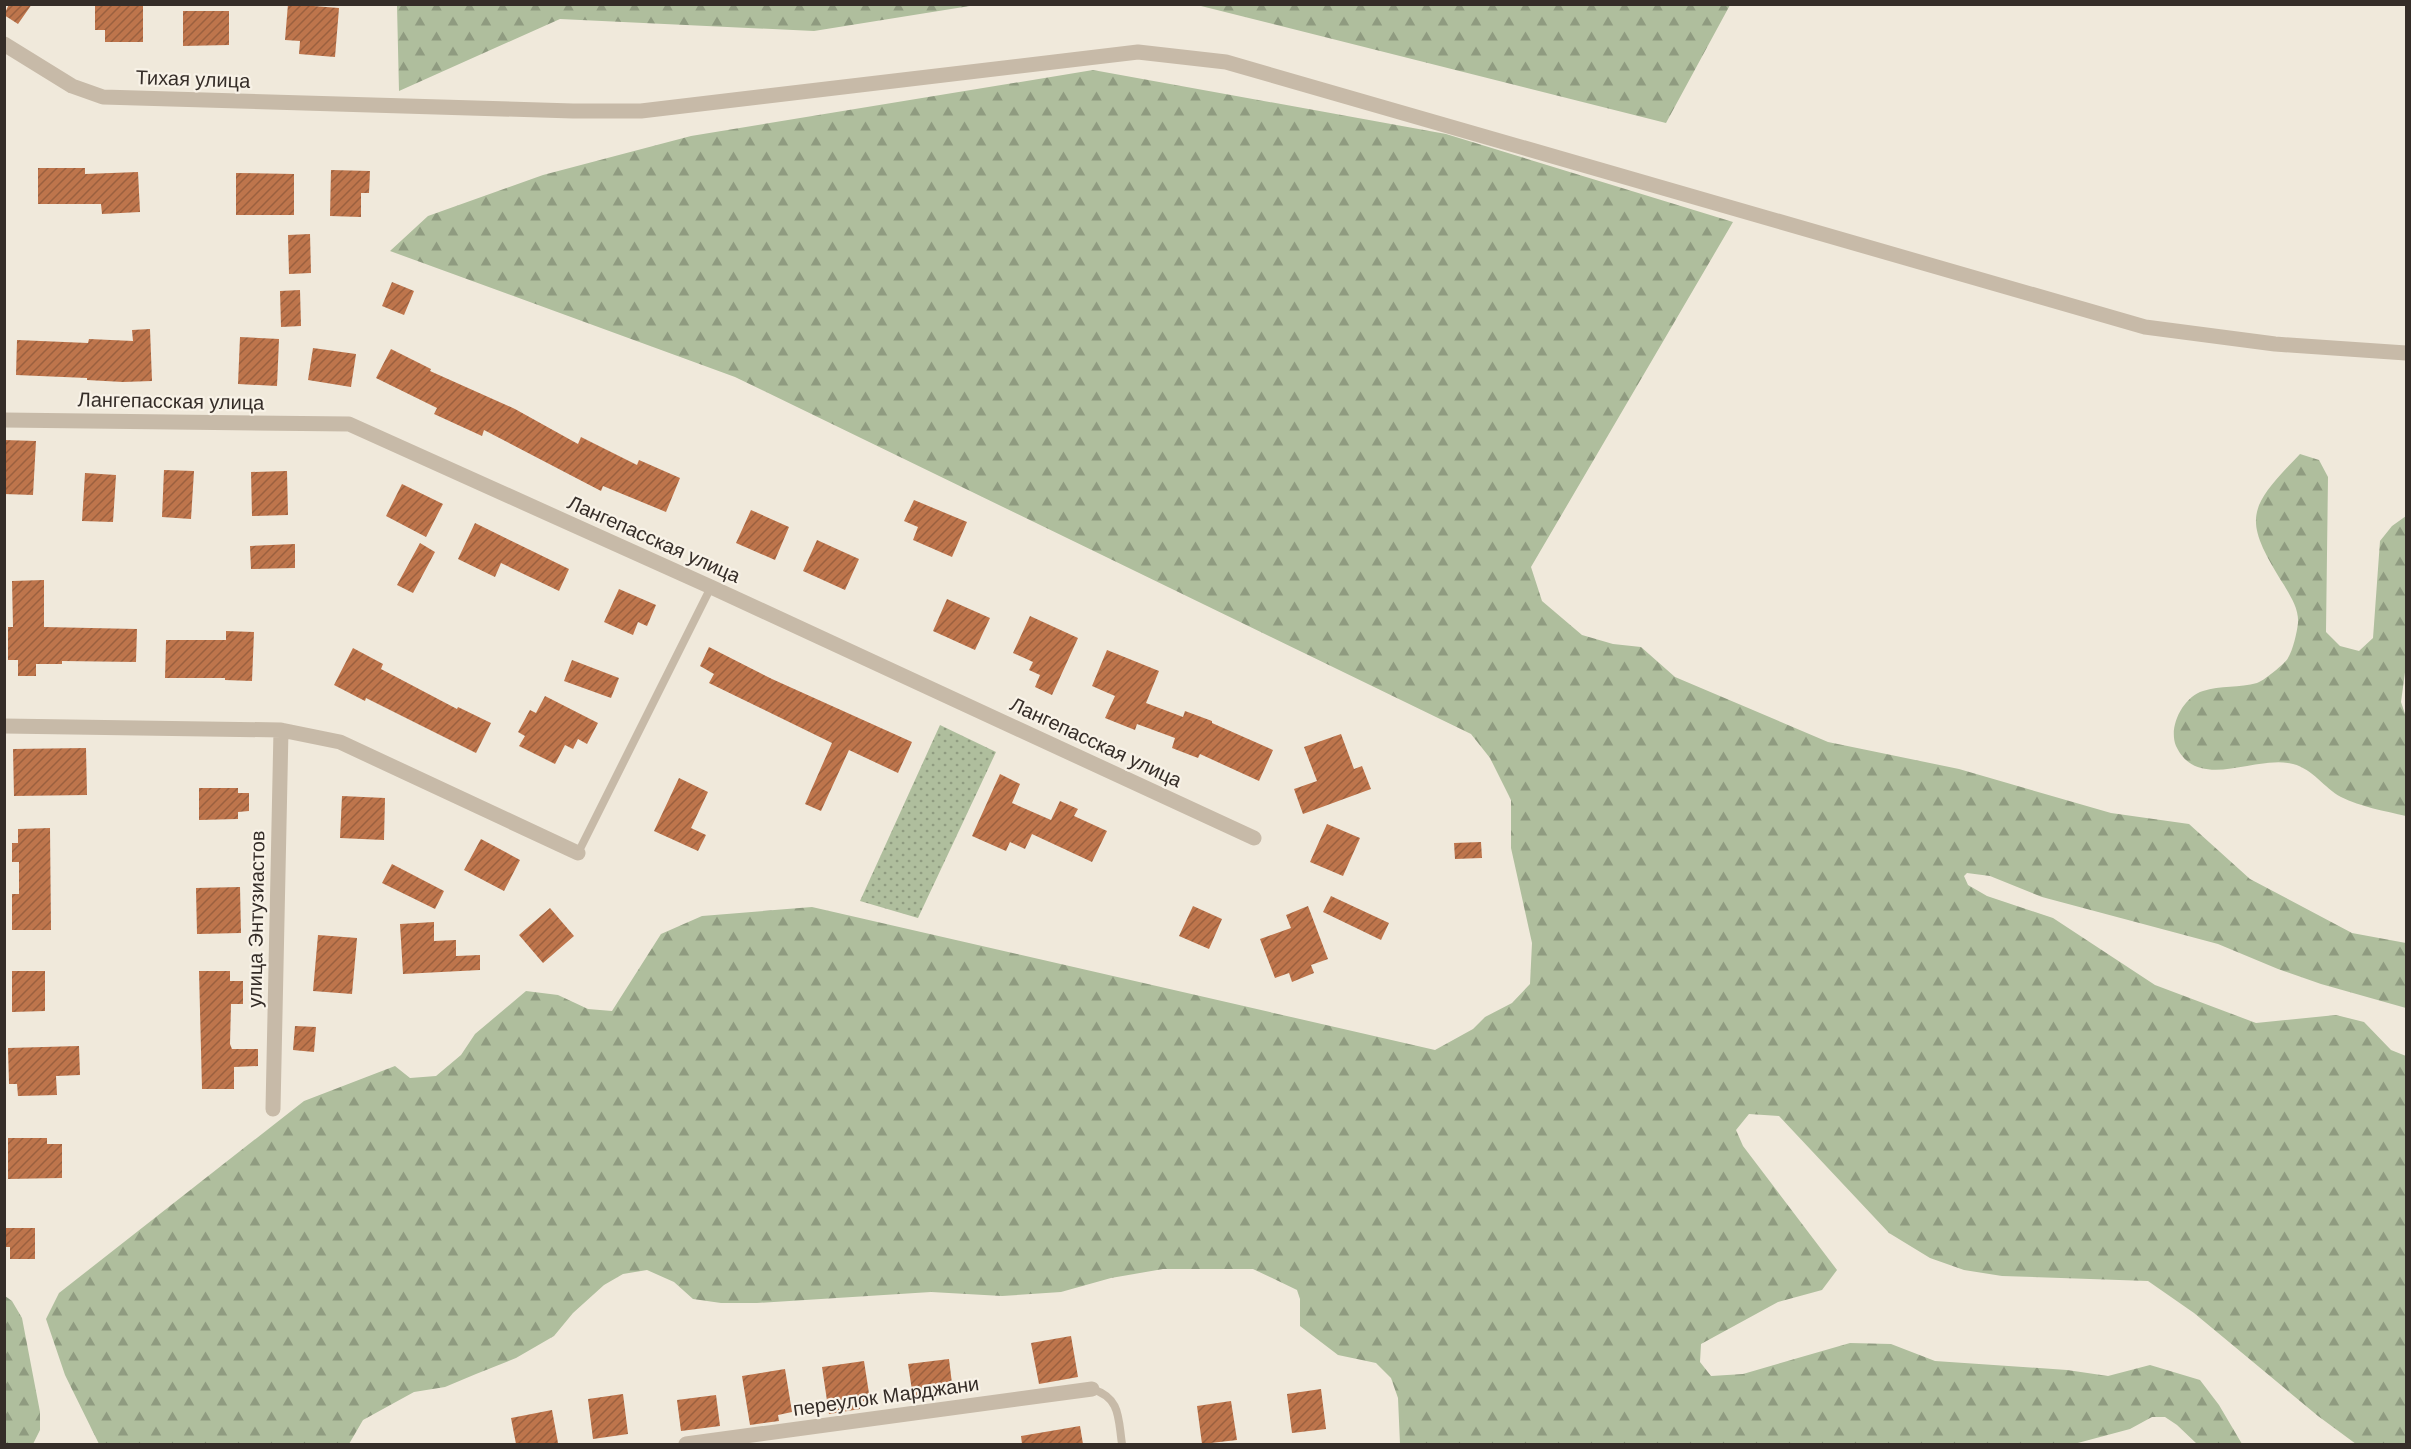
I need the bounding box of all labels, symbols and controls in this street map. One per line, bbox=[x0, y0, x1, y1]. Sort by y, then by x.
street label: Тихая улица bbox=[135, 64, 252, 94]
street label: Лангепасская улица bbox=[77, 386, 265, 416]
street label: Лангепасская улица bbox=[563, 489, 745, 589]
street label: Лангепасская улица bbox=[1006, 691, 1187, 794]
street label: улица Энтузиастов bbox=[241, 830, 271, 1008]
street label: переулок Марджани bbox=[791, 1370, 981, 1422]

